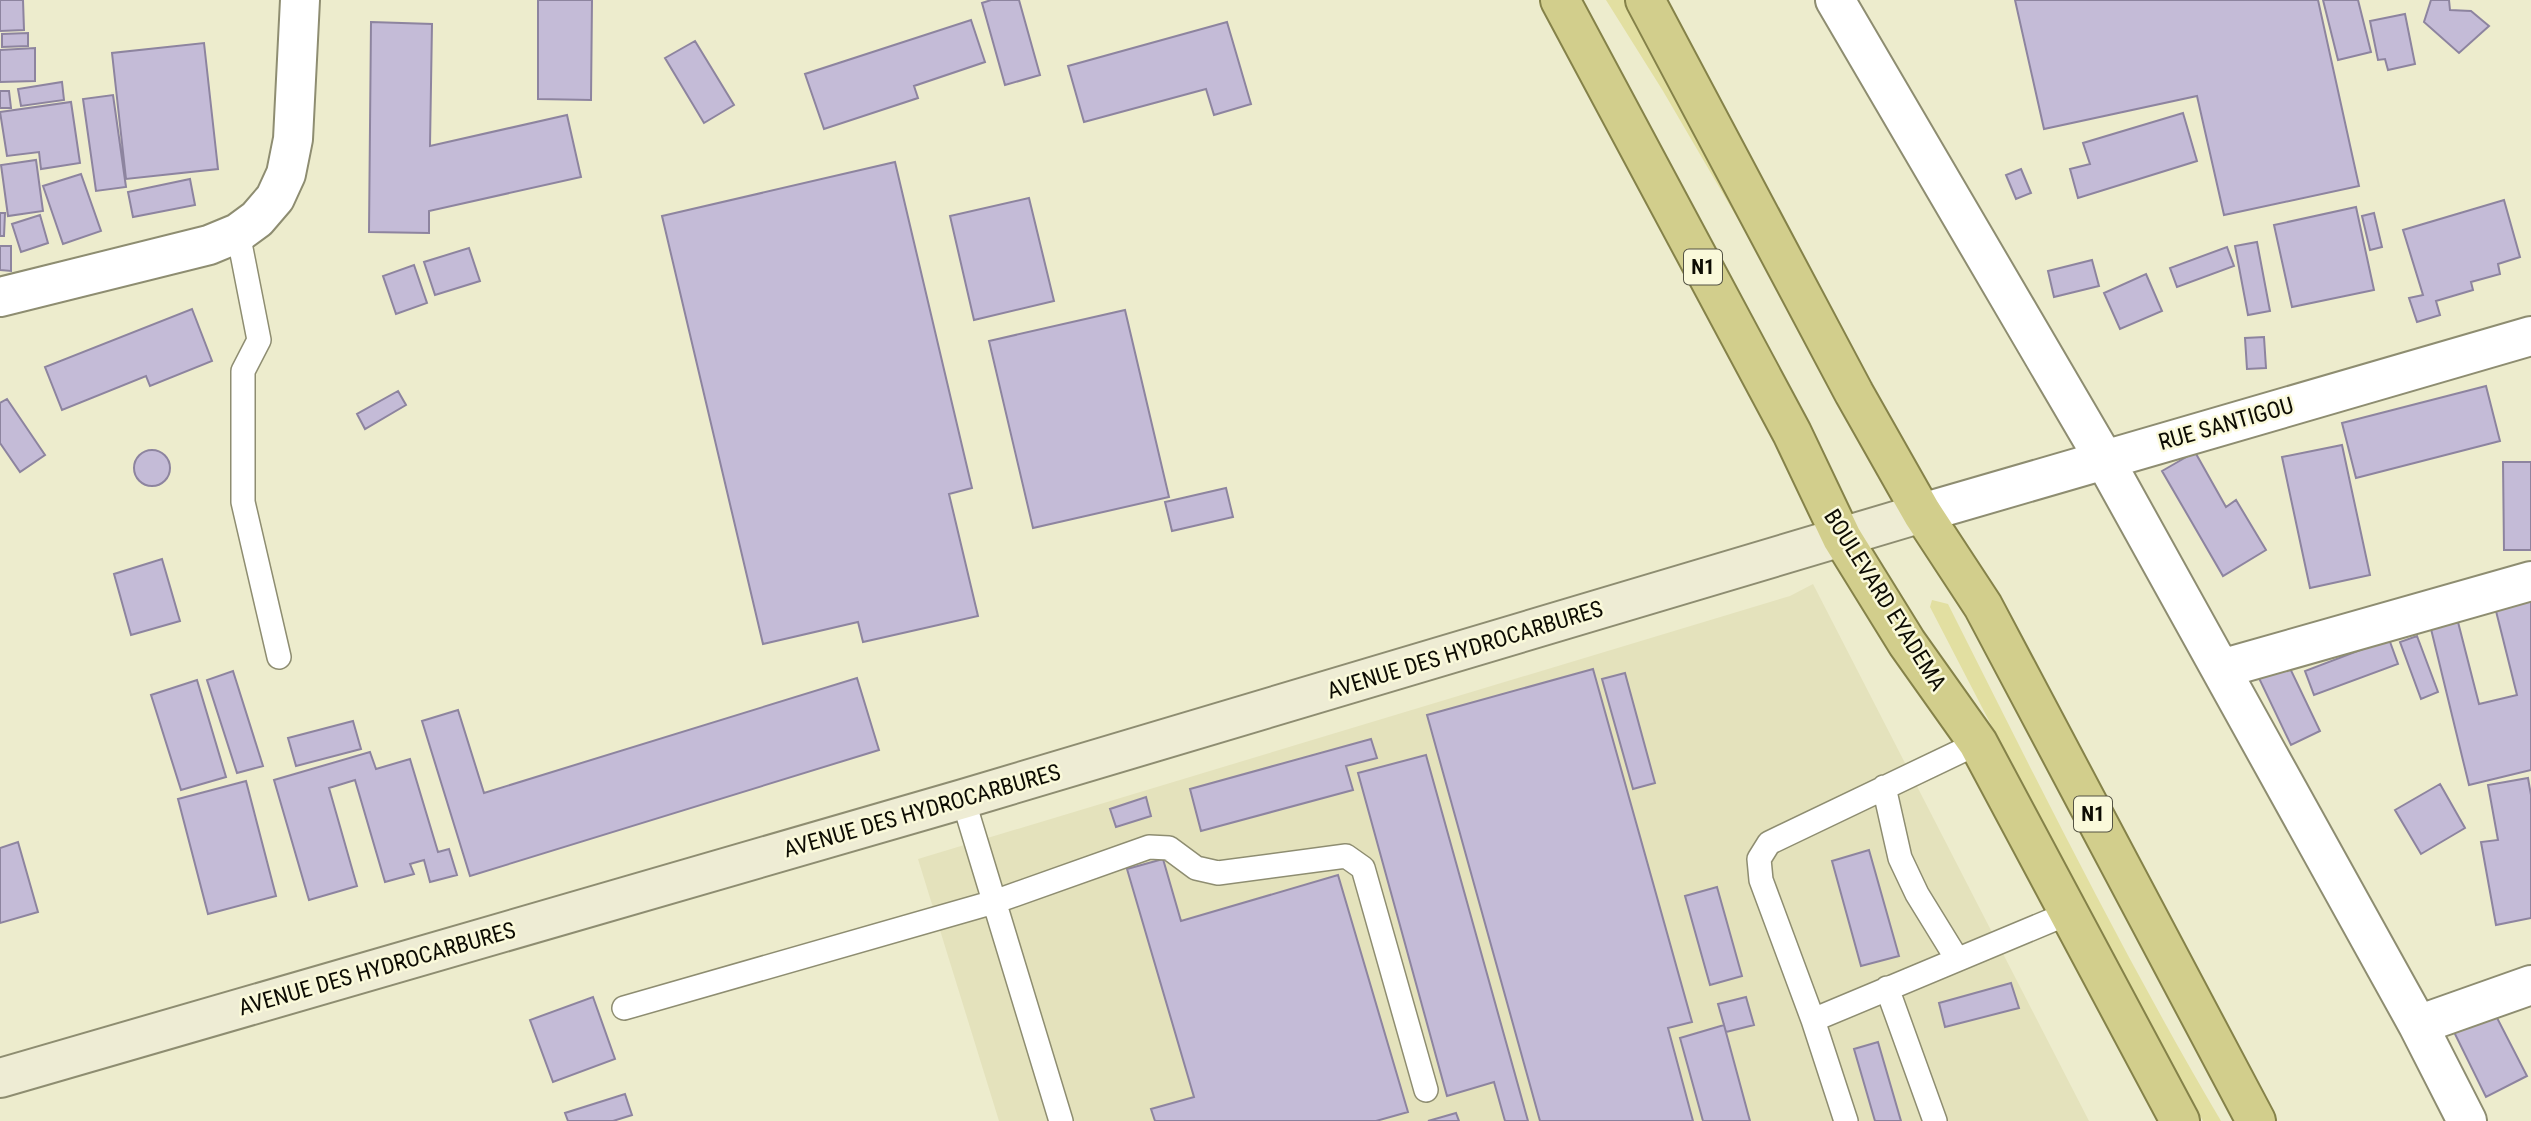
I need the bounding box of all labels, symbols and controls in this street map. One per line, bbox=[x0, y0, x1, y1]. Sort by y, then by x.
road number: N1 bbox=[1684, 250, 1722, 284]
street label: RUE SANTIGOU bbox=[2155, 392, 2297, 456]
street label: BOULEVARD EYADEMA bbox=[1818, 504, 1952, 696]
street label: AVENUE DES HYDROCARBURES bbox=[1324, 595, 1606, 705]
street label: AVENUE DES HYDROCARBURES bbox=[780, 758, 1064, 864]
road number: N1 bbox=[2074, 796, 2112, 832]
street label: AVENUE DES HYDROCARBURES bbox=[235, 916, 519, 1022]

